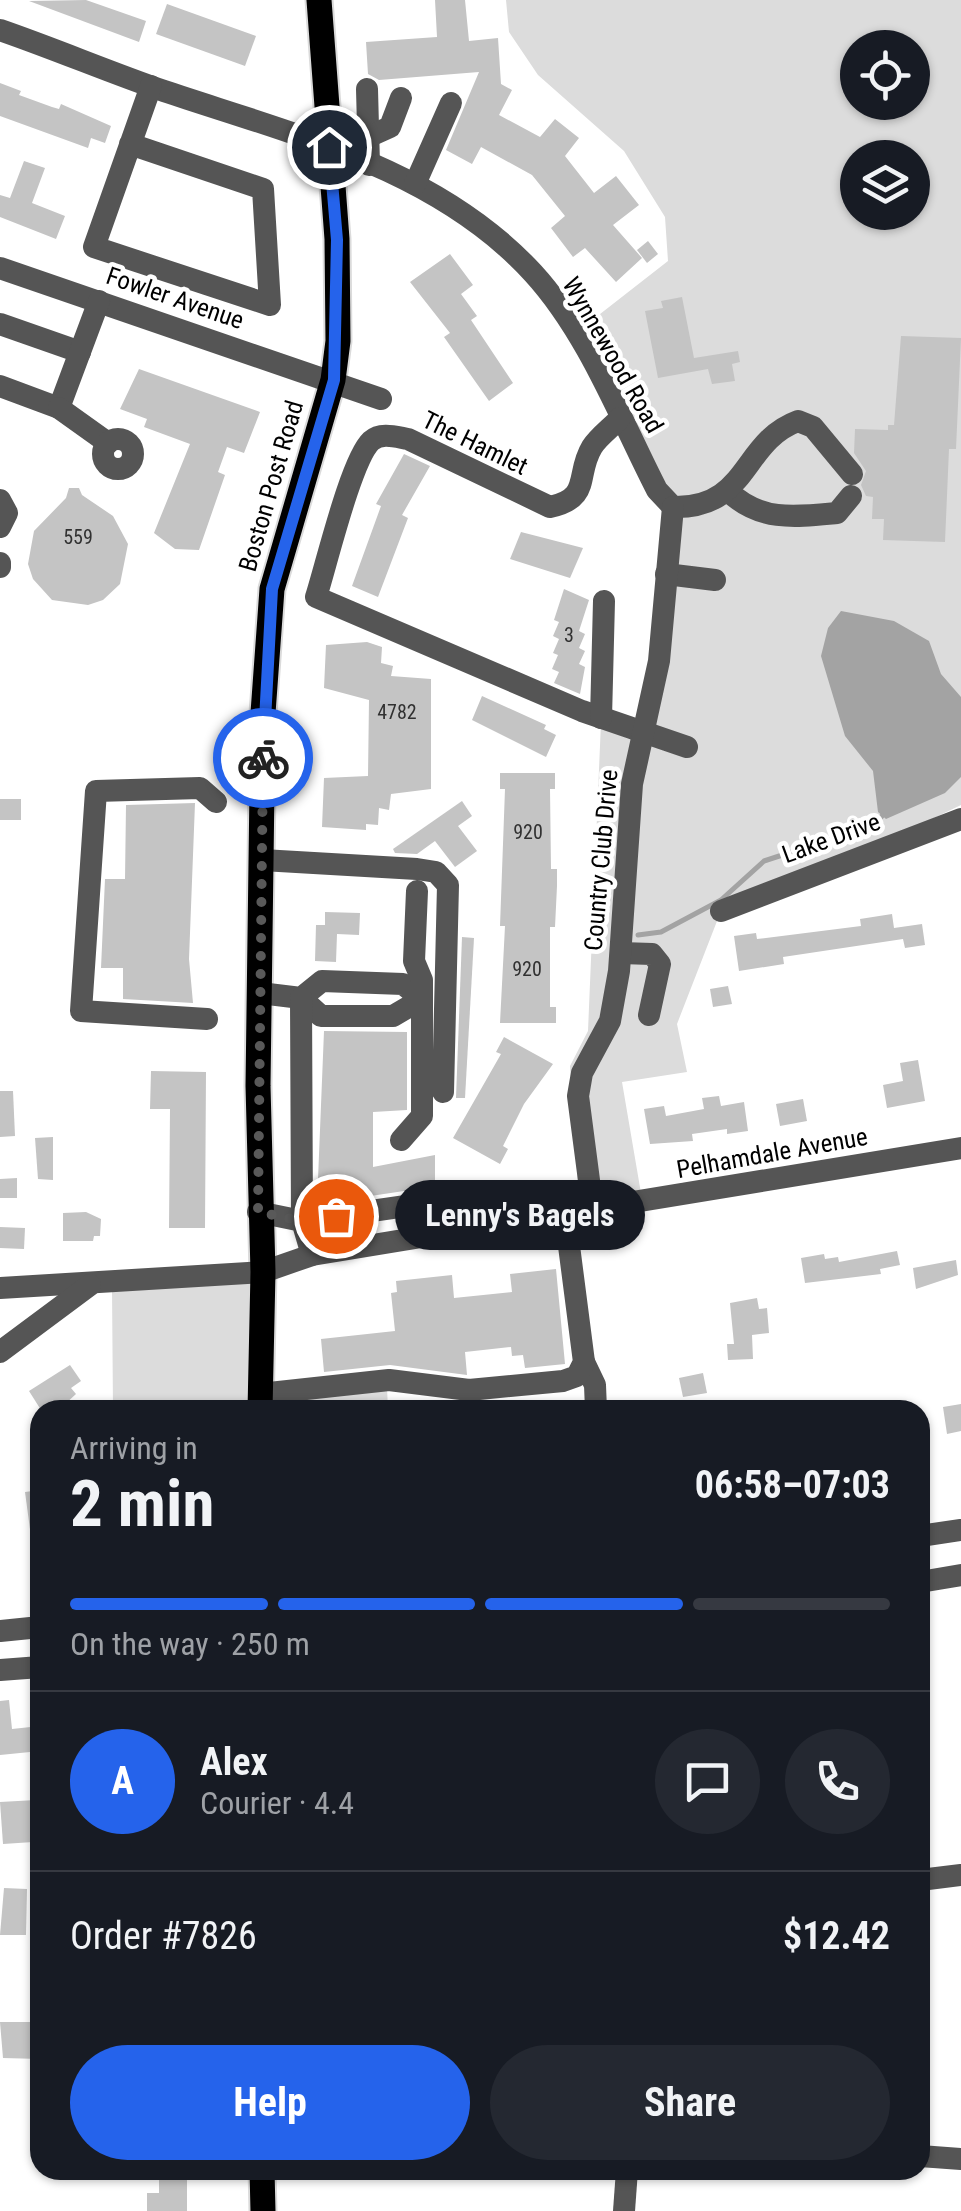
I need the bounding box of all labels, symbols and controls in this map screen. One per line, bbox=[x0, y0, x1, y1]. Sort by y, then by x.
map controls bbox=[840, 30, 930, 230]
button: locate bbox=[840, 30, 930, 120]
pin bbox=[287, 105, 372, 190]
icon: home bbox=[302, 120, 357, 175]
button: layers bbox=[840, 140, 930, 230]
street label: Fowler Avenue bbox=[103, 261, 247, 335]
street label: Wynnewood Road bbox=[557, 272, 669, 438]
street label: Boston Post Road bbox=[233, 397, 309, 575]
street label: The Hamlet bbox=[418, 405, 532, 481]
house number: 559 bbox=[63, 525, 93, 549]
house number: 3 bbox=[564, 623, 574, 647]
house number: 4782 bbox=[377, 700, 417, 724]
courier bbox=[213, 708, 313, 808]
icon: bike bbox=[236, 731, 291, 786]
street label: Country Club Drive bbox=[579, 768, 623, 952]
street label: Lake Drive bbox=[778, 807, 884, 869]
house number: 920 bbox=[513, 820, 543, 844]
house number: 920 bbox=[512, 957, 542, 981]
street label: Pelhamdale Avenue bbox=[674, 1122, 870, 1184]
pin bbox=[294, 1174, 379, 1259]
callout: Lenny's Bagels bbox=[396, 1181, 646, 1251]
icon: bag bbox=[309, 1189, 364, 1244]
text: Lenny's Bagels bbox=[425, 1196, 615, 1234]
text: Arriving in bbox=[70, 1429, 198, 1467]
text: 06:58–07:03 bbox=[695, 1463, 890, 1507]
text: 2 min bbox=[70, 1466, 214, 1542]
text: On the way · 250 m bbox=[70, 1625, 310, 1663]
button: chat bbox=[655, 1729, 760, 1834]
button: phone bbox=[785, 1729, 890, 1834]
text: Alex bbox=[200, 1740, 268, 1784]
text: A bbox=[111, 1759, 134, 1803]
text: Courier · 4.4 bbox=[200, 1784, 354, 1822]
text: Order #7826 bbox=[70, 1914, 257, 1958]
text: $12.42 bbox=[783, 1914, 890, 1958]
button: Help bbox=[70, 2045, 470, 2160]
button: Share bbox=[490, 2045, 890, 2160]

